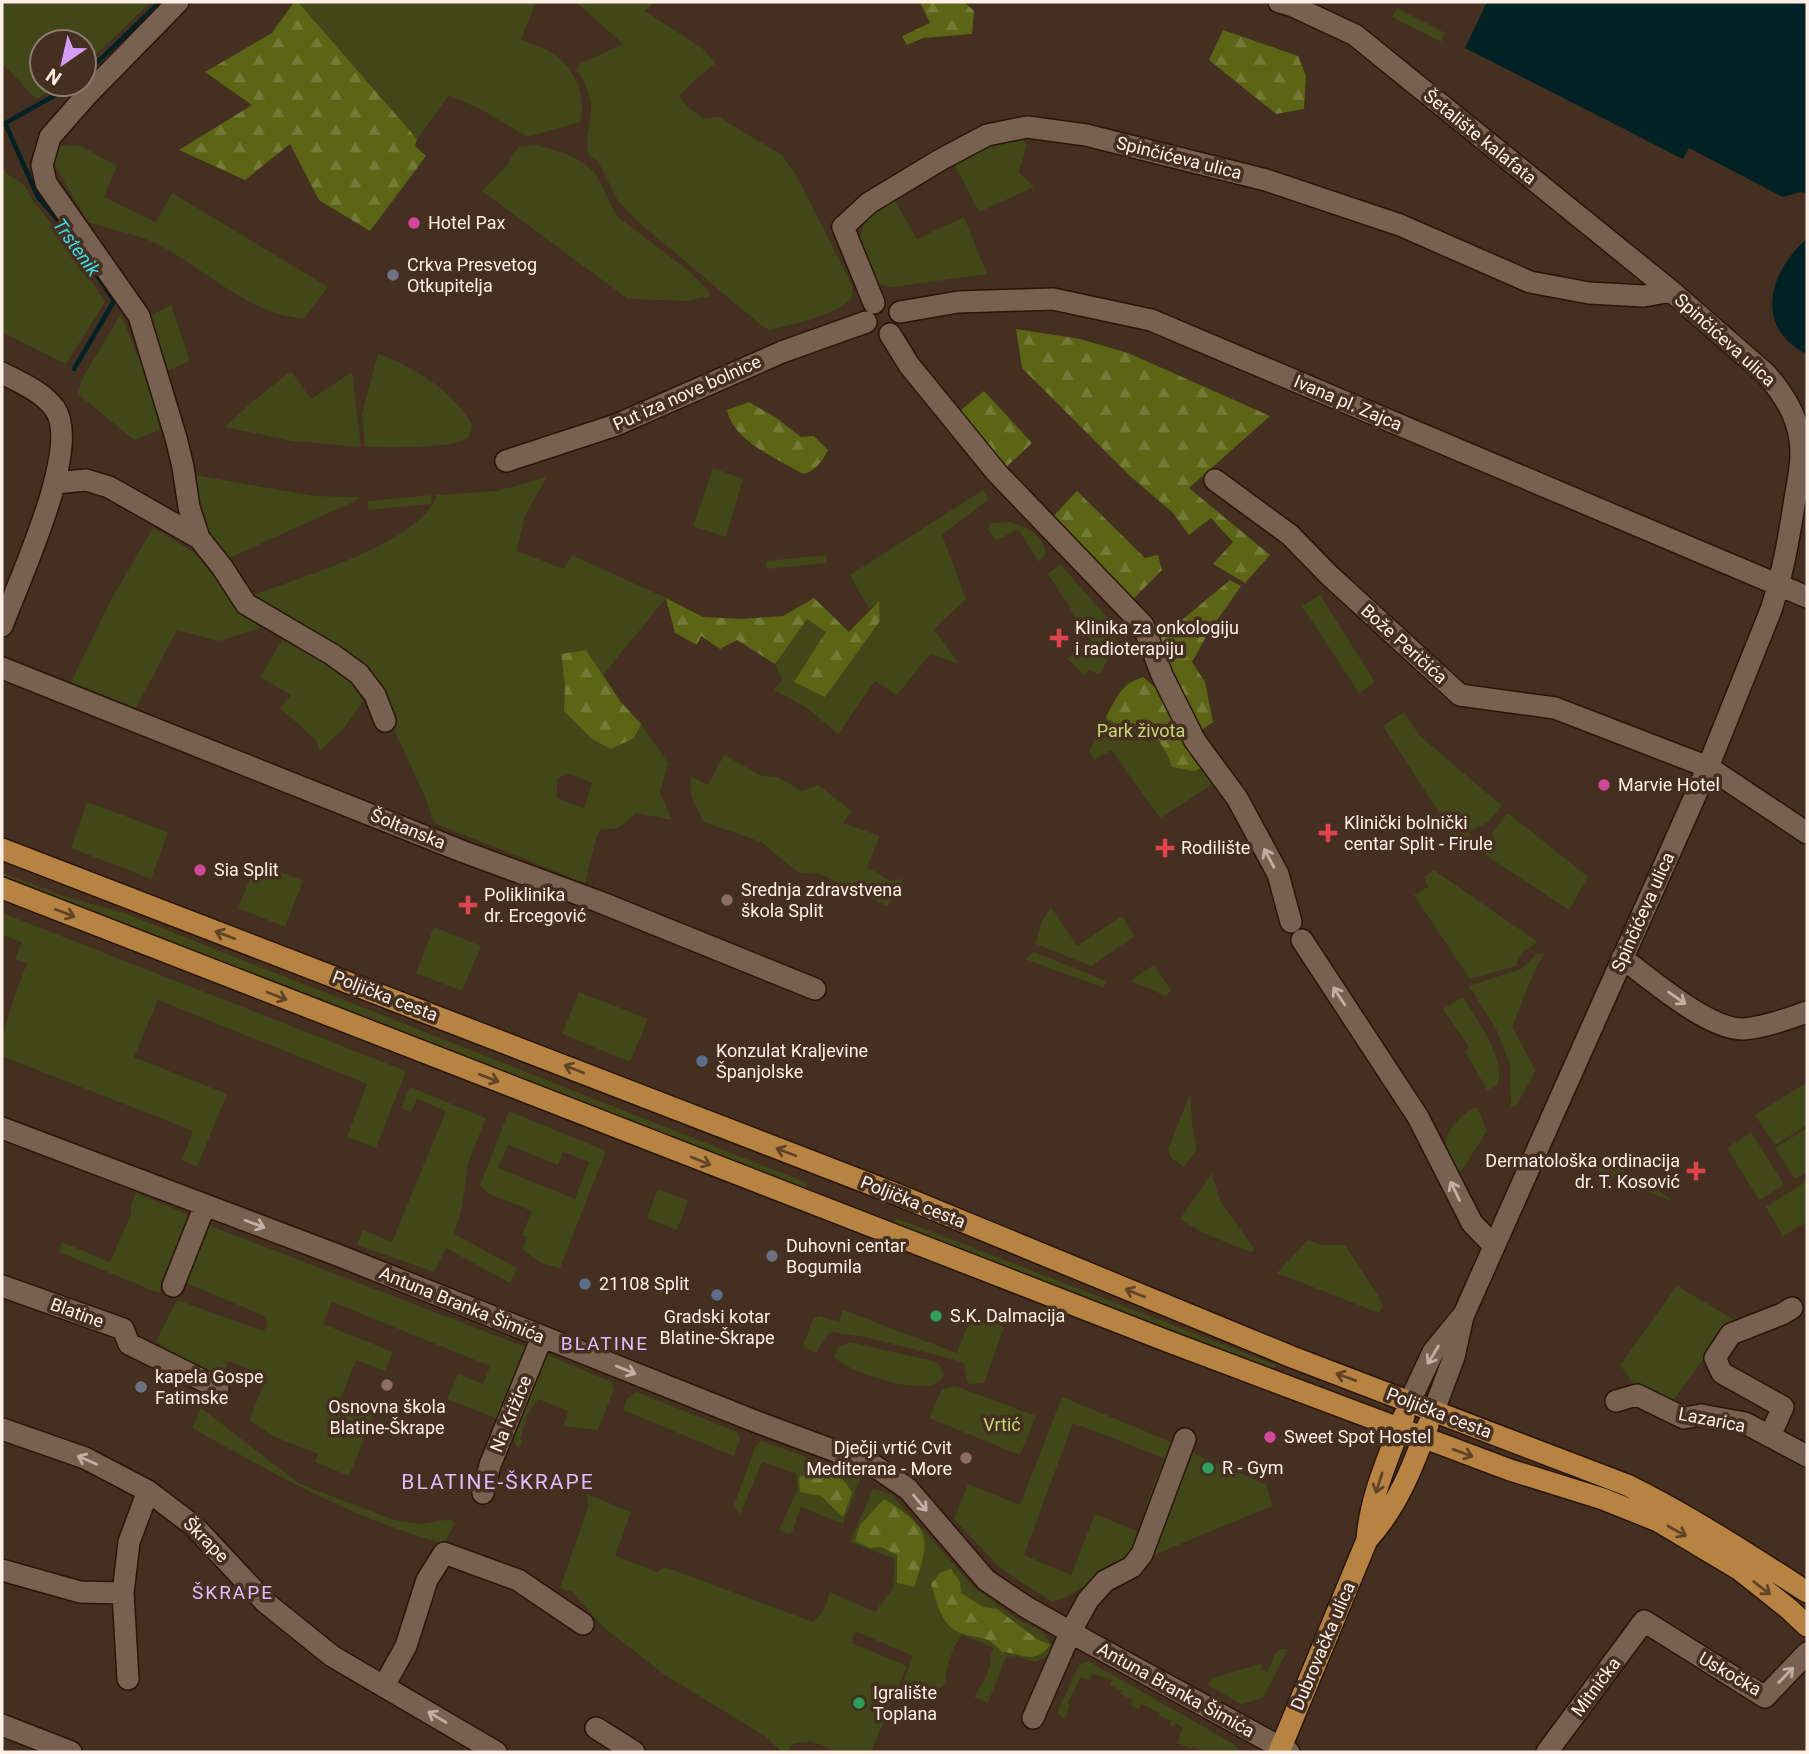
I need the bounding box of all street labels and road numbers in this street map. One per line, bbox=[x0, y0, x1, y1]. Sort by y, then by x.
street label: Šetalište kalafata bbox=[1420, 85, 1541, 188]
street label: Spinčićeva ulica bbox=[1114, 132, 1244, 183]
street label: Spinčićeva ulica bbox=[1671, 289, 1780, 390]
street label: Put iza nove bolnice bbox=[609, 350, 764, 435]
street label: Ivana pl. Zajca bbox=[1291, 370, 1405, 435]
street label: Bože Peričića bbox=[1357, 600, 1452, 688]
street label: Šoltanska bbox=[368, 804, 449, 853]
street label: Spinčićeva ulica bbox=[1607, 849, 1678, 975]
street label: Poljička cesta bbox=[329, 966, 441, 1025]
street label: Poljička cesta bbox=[858, 1171, 969, 1232]
street label: Antuna Branka Šimića bbox=[377, 1262, 548, 1347]
street label: Blatine bbox=[48, 1293, 107, 1332]
street label: Na Križice bbox=[486, 1372, 535, 1455]
street label: Poljička cesta bbox=[1383, 1383, 1495, 1442]
street label: Lazarica bbox=[1677, 1403, 1747, 1436]
street label: Škrape bbox=[179, 1513, 233, 1567]
street label: Dubrovačka ulica bbox=[1286, 1579, 1359, 1713]
street label: Antuna Branka Šimića bbox=[1094, 1638, 1258, 1741]
street label: Uskočka bbox=[1695, 1647, 1765, 1700]
street label: Mitnička bbox=[1567, 1653, 1625, 1720]

